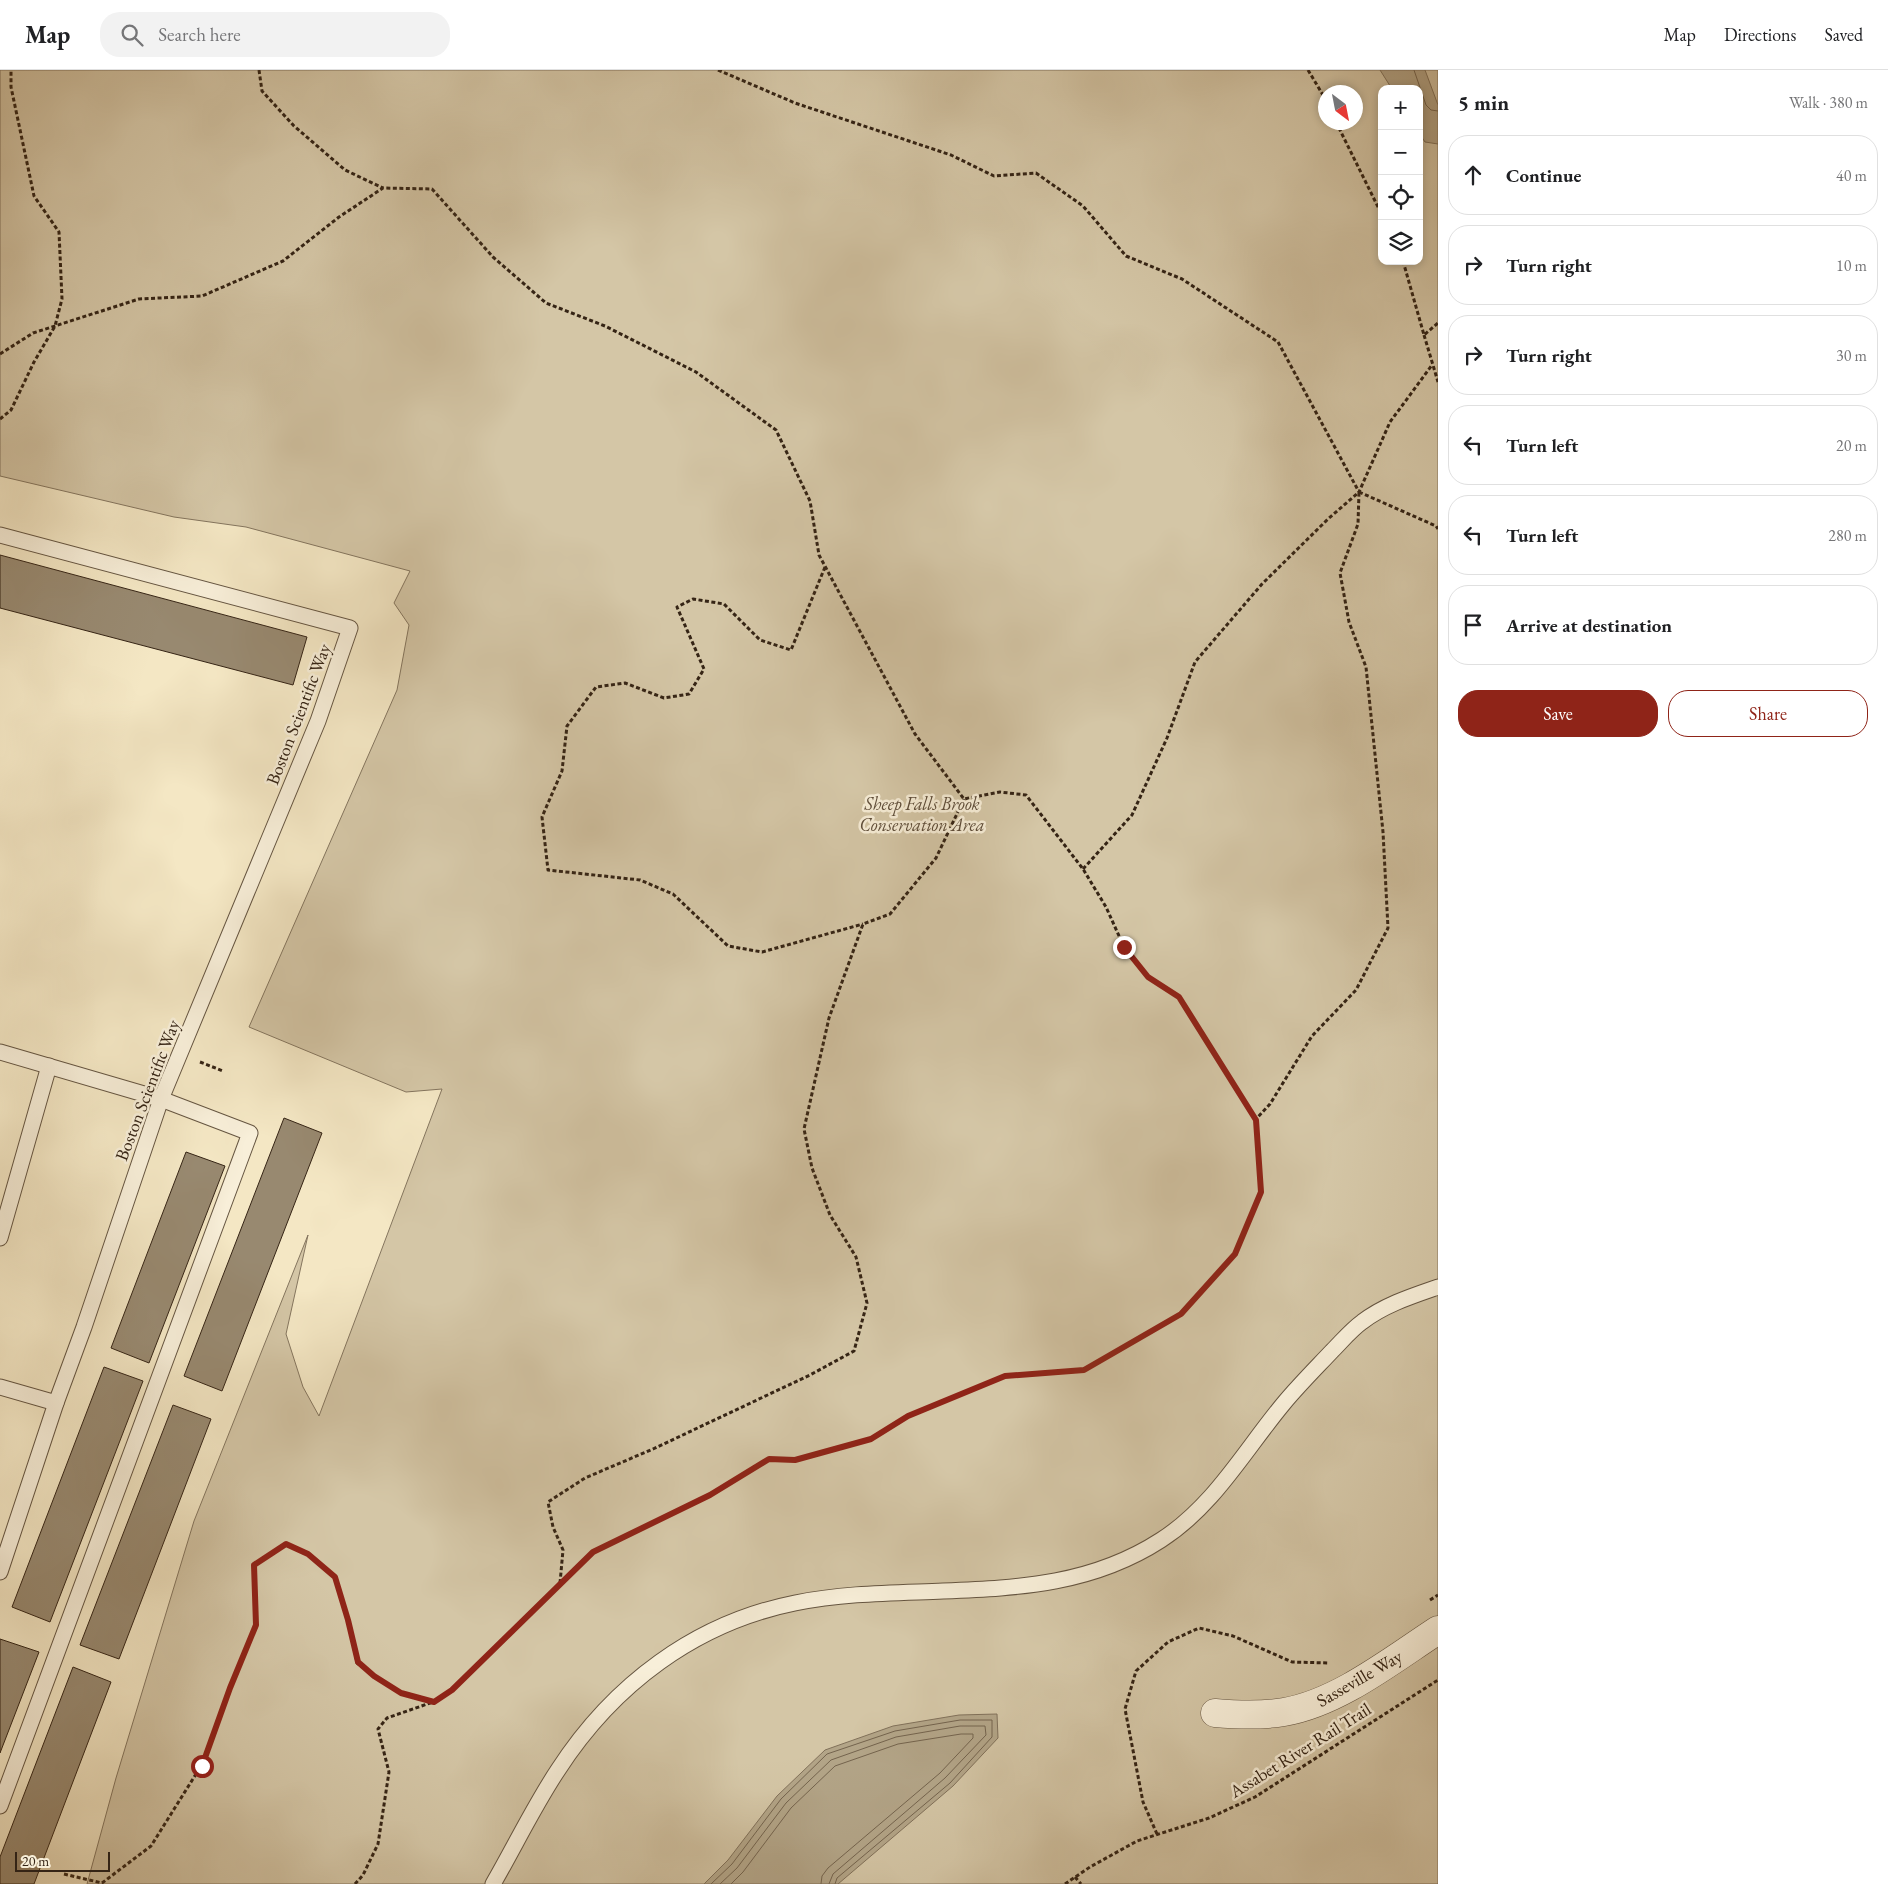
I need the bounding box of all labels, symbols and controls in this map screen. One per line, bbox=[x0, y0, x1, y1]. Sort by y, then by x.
search box bbox=[100, 12, 450, 57]
text: Map bbox=[25, 19, 70, 50]
icon: search bbox=[118, 21, 146, 49]
text: Search here bbox=[158, 22, 241, 47]
text: Map bbox=[1664, 23, 1696, 46]
text: Directions bbox=[1724, 23, 1796, 46]
text: Saved bbox=[1824, 23, 1863, 46]
north arrow bbox=[1318, 85, 1363, 130]
map controls bbox=[1378, 85, 1423, 265]
button: + bbox=[1378, 85, 1423, 130]
text: 5 min bbox=[1458, 89, 1509, 116]
text: Walk · 380 m bbox=[1789, 92, 1868, 113]
button: − bbox=[1378, 130, 1423, 175]
icon: ahead bbox=[1459, 161, 1487, 189]
text: Continue bbox=[1506, 163, 1581, 188]
text: 40 m bbox=[1836, 165, 1867, 186]
button: locate bbox=[1378, 175, 1423, 220]
button: layers bbox=[1378, 220, 1423, 265]
icon: right bbox=[1459, 251, 1487, 279]
text: Turn right bbox=[1506, 253, 1592, 278]
text: 10 m bbox=[1836, 255, 1867, 276]
icon: right bbox=[1459, 341, 1487, 369]
text: Turn right bbox=[1506, 343, 1592, 368]
text: 30 m bbox=[1836, 345, 1867, 366]
icon: left bbox=[1459, 431, 1487, 459]
text: Turn left bbox=[1506, 433, 1578, 458]
text: 20 m bbox=[1836, 435, 1867, 456]
icon: left bbox=[1459, 521, 1487, 549]
text: Turn left bbox=[1506, 523, 1578, 548]
text: 280 m bbox=[1828, 525, 1867, 546]
icon: arrive bbox=[1459, 611, 1487, 639]
text: Arrive at destination bbox=[1506, 613, 1672, 638]
street label: Boston Scientific Way bbox=[260, 640, 336, 788]
button: Save bbox=[1458, 690, 1658, 737]
button: Share bbox=[1668, 690, 1868, 737]
park label: Sheep Falls Brook Conservation Area bbox=[859, 792, 985, 836]
route end bbox=[1113, 936, 1136, 959]
street label: Boston Scientific Way bbox=[109, 1016, 185, 1164]
street label: Sasseville Way bbox=[1312, 1644, 1406, 1712]
street label: Assabet River Rail Trail bbox=[1224, 1697, 1375, 1803]
route start bbox=[191, 1755, 214, 1778]
scale bar bbox=[15, 1849, 110, 1872]
text: 20 m bbox=[22, 1852, 49, 1870]

